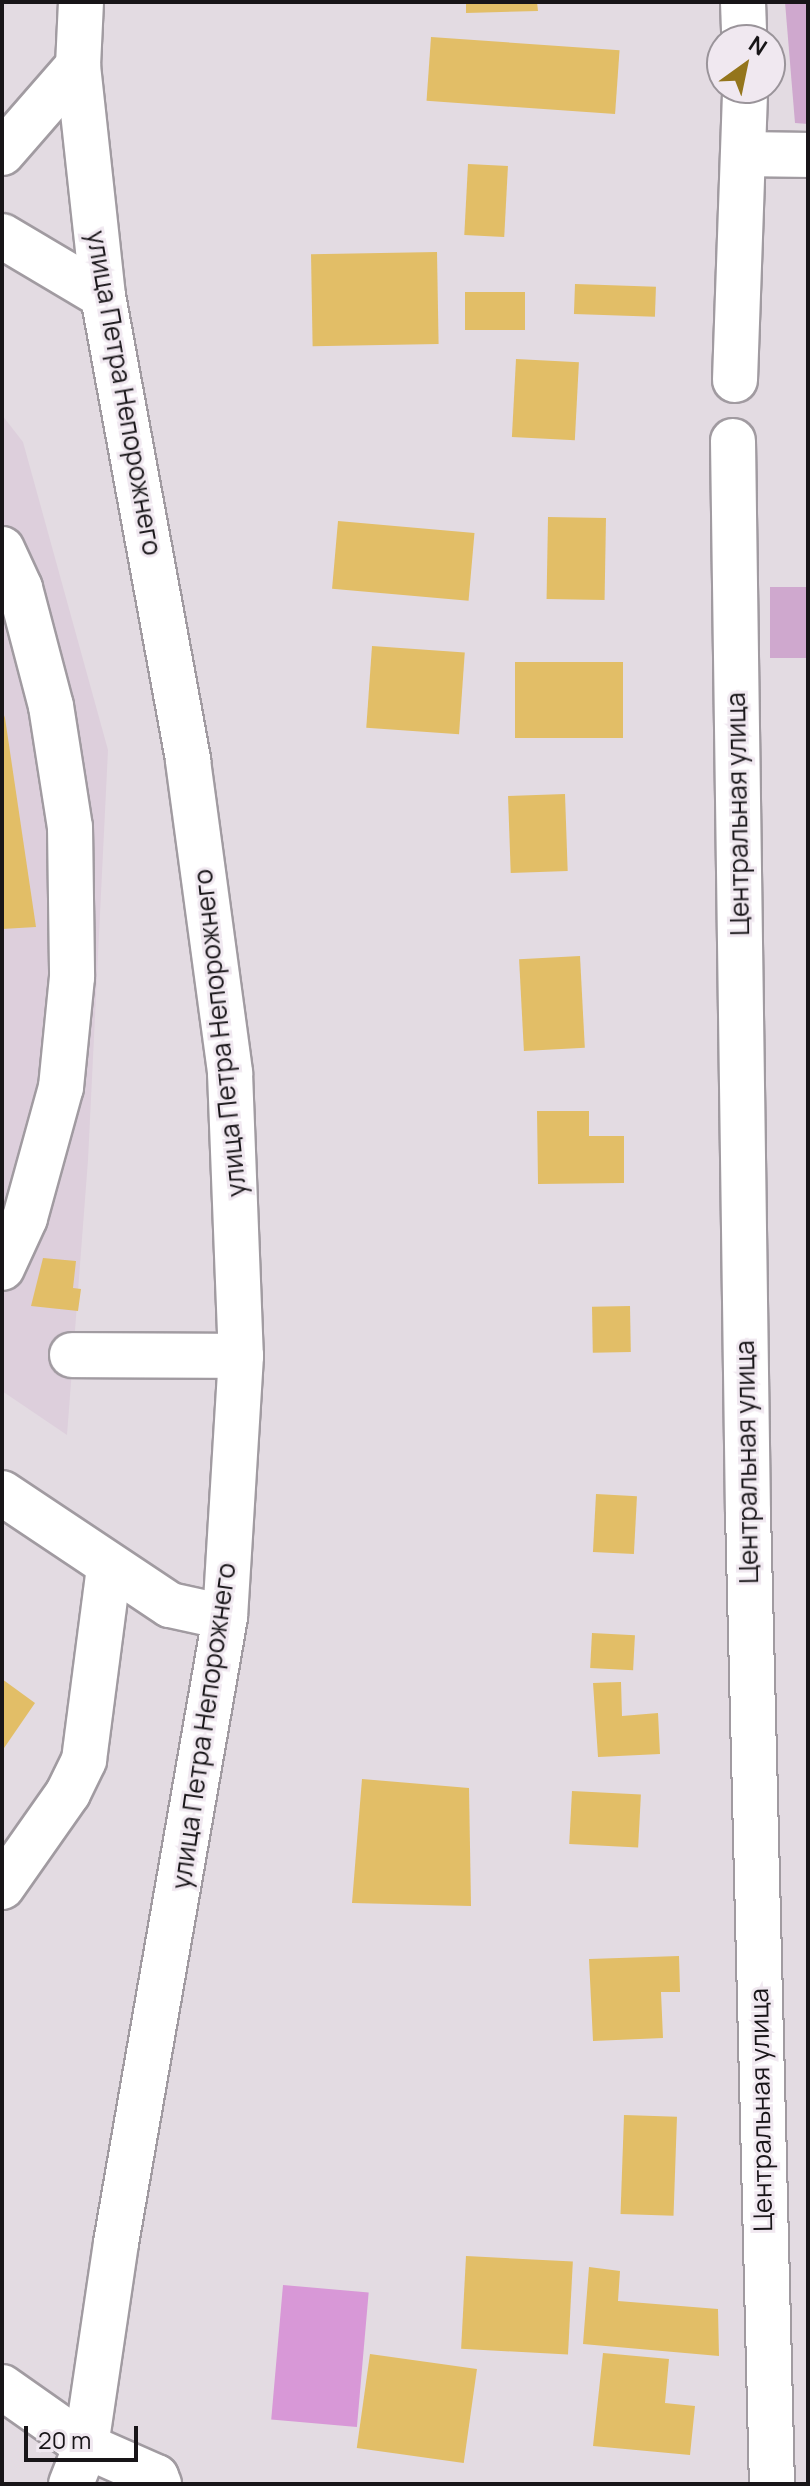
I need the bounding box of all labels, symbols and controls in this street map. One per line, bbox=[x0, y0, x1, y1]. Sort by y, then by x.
north arrow bbox=[706, 24, 786, 104]
text: N bbox=[743, 29, 773, 62]
street label: улица Петра Непорожнего bbox=[80, 228, 168, 558]
street label: Центральная улица bbox=[720, 692, 756, 936]
street label: улица Петра Непорожнего bbox=[187, 868, 253, 1198]
street label: Центральная улица bbox=[729, 1340, 765, 1584]
street label: улица Петра Непорожнего bbox=[166, 1561, 242, 1891]
street label: Центральная улица bbox=[743, 1988, 779, 2232]
scale bar bbox=[28, 2410, 142, 2460]
text: 20 m bbox=[38, 2423, 91, 2456]

